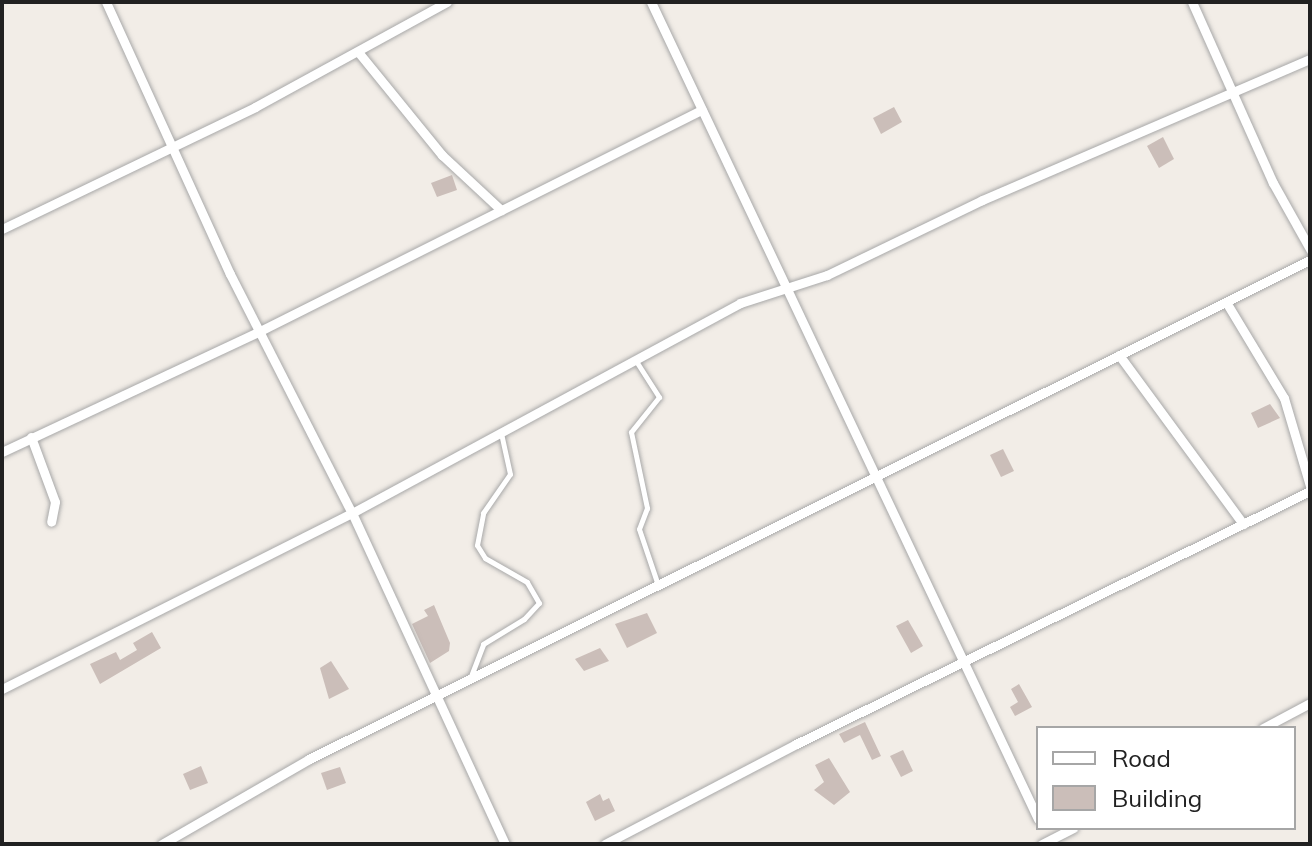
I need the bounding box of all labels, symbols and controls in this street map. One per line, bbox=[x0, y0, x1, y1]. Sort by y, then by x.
legend bbox=[1036, 726, 1296, 830]
text: Road bbox=[1112, 743, 1171, 773]
text: Building bbox=[1112, 783, 1202, 813]

